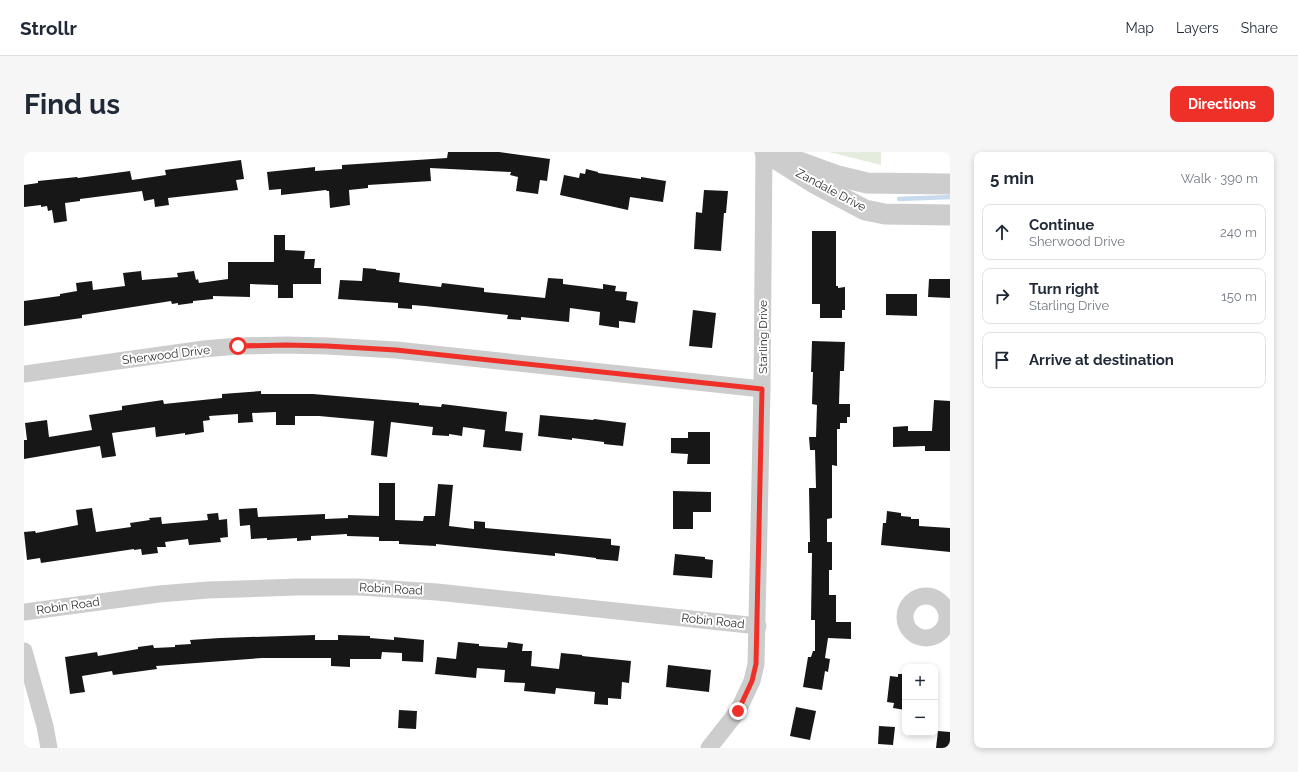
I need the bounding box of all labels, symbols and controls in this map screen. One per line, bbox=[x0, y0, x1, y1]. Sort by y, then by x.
text: Strollr bbox=[20, 17, 77, 39]
text: Map bbox=[1126, 20, 1154, 36]
text: Layers bbox=[1176, 20, 1219, 36]
text: Share bbox=[1241, 20, 1278, 36]
button: Directions bbox=[1170, 86, 1274, 122]
text: Find us bbox=[24, 88, 120, 121]
street label: Zandale Drive bbox=[794, 166, 868, 214]
text: 5 min bbox=[990, 168, 1034, 188]
text: Walk · 390 m bbox=[1181, 171, 1258, 186]
text: Continue bbox=[1029, 216, 1094, 234]
icon: ahead bbox=[991, 221, 1013, 243]
text: 240 m bbox=[1220, 225, 1257, 240]
text: Sherwood Drive bbox=[1029, 234, 1125, 249]
text: Turn right bbox=[1029, 280, 1099, 298]
icon: right bbox=[991, 285, 1013, 307]
text: 150 m bbox=[1221, 289, 1257, 304]
text: Starling Drive bbox=[1029, 298, 1109, 313]
street label: Starling Drive bbox=[756, 300, 770, 374]
route start bbox=[229, 337, 247, 355]
street label: Sherwood Drive bbox=[121, 343, 211, 367]
icon: arrive bbox=[991, 349, 1013, 371]
text: Arrive at destination bbox=[1029, 351, 1174, 369]
street label: Robin Road bbox=[359, 580, 423, 598]
street label: Robin Road bbox=[36, 595, 100, 617]
street label: Robin Road bbox=[681, 611, 745, 631]
map controls bbox=[902, 664, 938, 736]
button: + bbox=[902, 664, 938, 700]
button: − bbox=[902, 700, 938, 736]
route end bbox=[729, 702, 747, 720]

